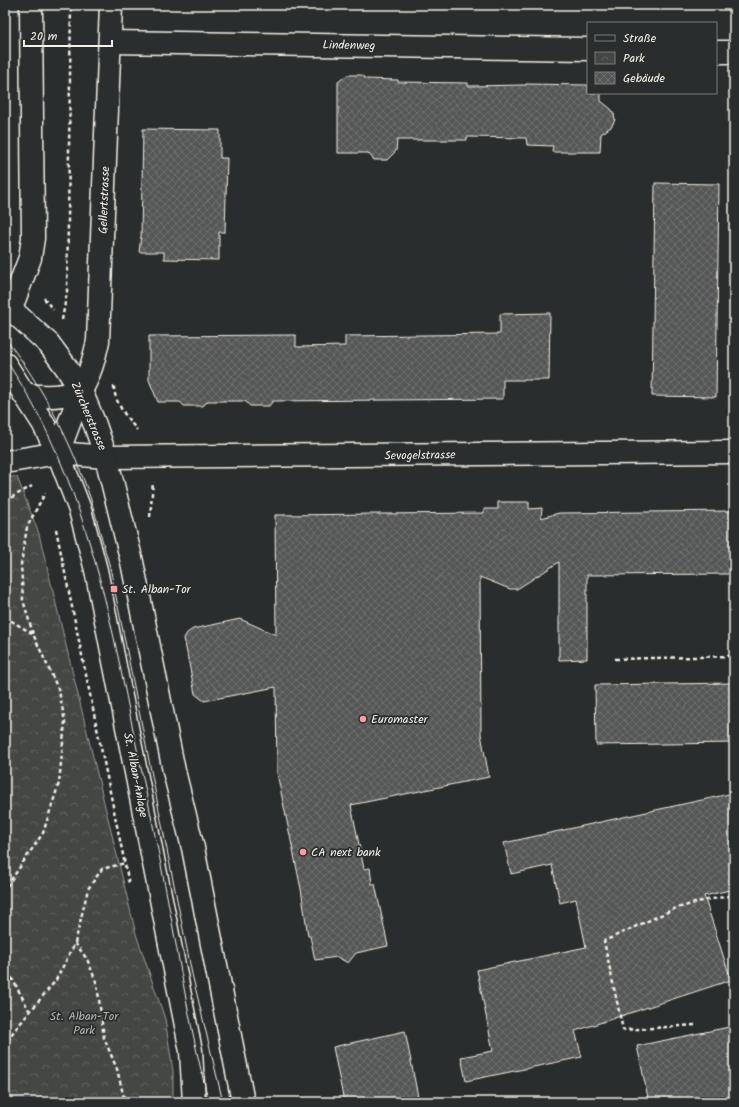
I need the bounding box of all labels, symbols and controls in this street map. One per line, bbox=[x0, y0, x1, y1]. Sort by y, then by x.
scale bar bbox=[24, 22, 112, 48]
legend bbox=[587, 22, 717, 94]
text: 20 m bbox=[30, 27, 58, 46]
text: Straße bbox=[623, 29, 657, 48]
street label: Lindenweg bbox=[322, 36, 376, 55]
text: Park bbox=[623, 49, 645, 68]
text: Gebäude bbox=[623, 69, 665, 88]
street label: Gellertstrasse bbox=[94, 165, 115, 234]
street label: Zürcherstrasse bbox=[65, 379, 112, 454]
street label: Sevogelstrasse bbox=[384, 445, 456, 466]
place label: St. Alban-Tor bbox=[122, 580, 192, 599]
marker: St. Alban-Tor bbox=[109, 584, 119, 594]
place label: Euromaster bbox=[371, 710, 429, 729]
marker: Euromaster bbox=[358, 714, 368, 724]
street label: St. Alban-Anlage bbox=[118, 731, 153, 820]
place label: CA next bank bbox=[311, 843, 381, 862]
marker: CA next bank bbox=[298, 847, 308, 857]
park label: St. Alban-Tor Park bbox=[50, 1007, 119, 1040]

